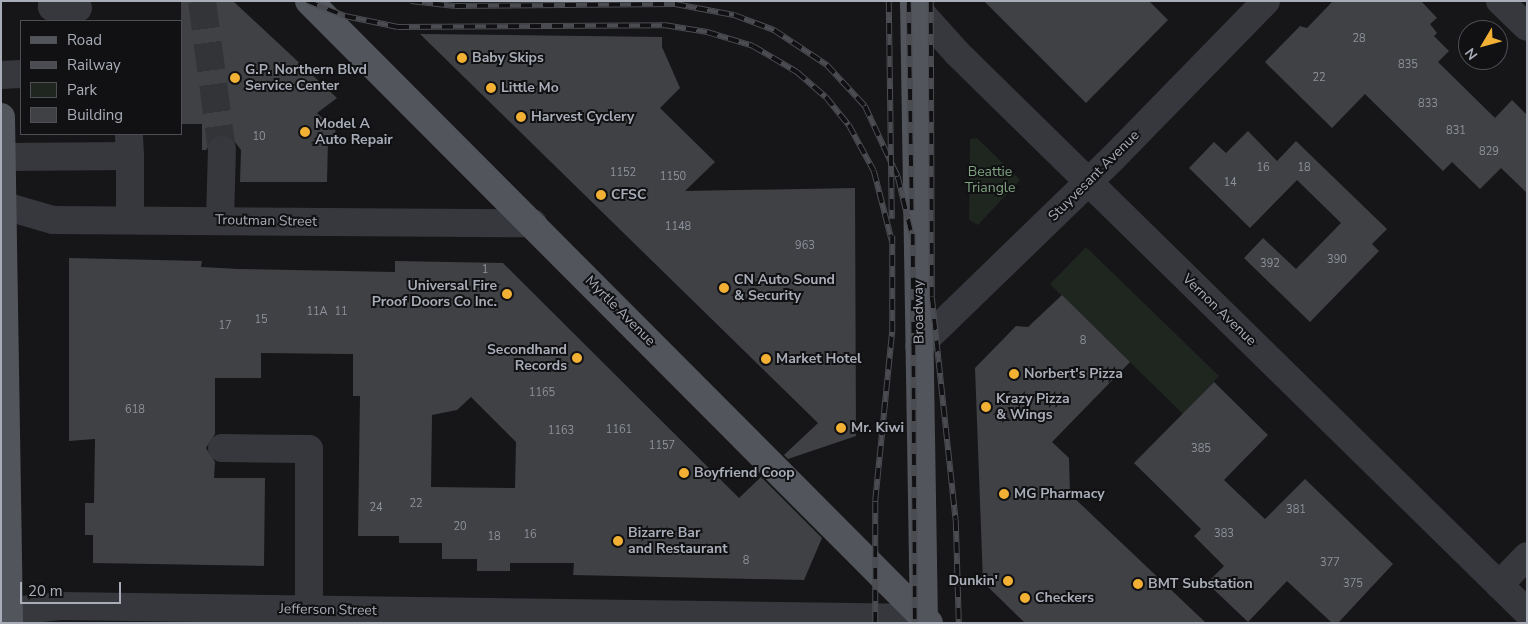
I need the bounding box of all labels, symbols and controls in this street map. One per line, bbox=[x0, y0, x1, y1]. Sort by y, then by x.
legend bbox=[20, 20, 182, 135]
north arrow bbox=[1458, 20, 1508, 70]
text: Road bbox=[67, 30, 102, 50]
house number: 28 bbox=[1352, 32, 1366, 46]
text: N bbox=[1461, 44, 1482, 64]
place label: Baby Skips bbox=[472, 50, 544, 66]
marker: Baby Skips bbox=[456, 52, 468, 64]
text: Railway bbox=[67, 55, 121, 75]
house number: 835 bbox=[1398, 58, 1418, 72]
place label: G.P. Northern Blvd Service Center bbox=[245, 62, 367, 94]
house number: 22 bbox=[1312, 71, 1326, 85]
marker: G.P. Northern Blvd Service Center bbox=[229, 72, 241, 84]
text: Park bbox=[67, 80, 97, 100]
place label: Little Mo bbox=[501, 80, 559, 96]
marker: Little Mo bbox=[485, 82, 497, 94]
house number: 833 bbox=[1418, 97, 1438, 111]
text: Building bbox=[67, 105, 123, 125]
place label: Harvest Cyclery bbox=[531, 109, 634, 125]
marker: Harvest Cyclery bbox=[515, 111, 527, 123]
place label: Model A Auto Repair bbox=[315, 116, 393, 148]
house number: 831 bbox=[1446, 124, 1466, 138]
marker: Model A Auto Repair bbox=[299, 126, 311, 138]
street label: Stuyvesant Avenue bbox=[1045, 127, 1143, 225]
house number: 10 bbox=[252, 130, 266, 144]
house number: 829 bbox=[1479, 145, 1499, 159]
house number: 16 bbox=[1256, 161, 1270, 175]
house number: 18 bbox=[1297, 161, 1311, 175]
park label: Beattie Triangle bbox=[965, 164, 1015, 196]
house number: 1152 bbox=[610, 166, 636, 180]
house number: 1150 bbox=[660, 170, 686, 184]
house number: 14 bbox=[1223, 176, 1237, 190]
place label: CFSC bbox=[611, 187, 646, 203]
marker: CFSC bbox=[595, 189, 607, 201]
street label: Troutman Street bbox=[215, 212, 317, 230]
house number: 1148 bbox=[665, 220, 691, 234]
house number: 963 bbox=[795, 239, 815, 253]
house number: 390 bbox=[1327, 253, 1347, 267]
house number: 392 bbox=[1260, 257, 1280, 271]
house number: 1 bbox=[482, 263, 488, 277]
street label: Vernon Avenue bbox=[1179, 271, 1259, 349]
street label: Myrtle Avenue bbox=[581, 272, 659, 350]
place label: CN Auto Sound & Security bbox=[734, 272, 835, 304]
place label: Universal Fire Proof Doors Co Inc. bbox=[372, 278, 497, 310]
street label: Broadway bbox=[910, 280, 928, 344]
marker: CN Auto Sound & Security bbox=[718, 282, 730, 294]
marker: Universal Fire Proof Doors Co Inc. bbox=[501, 288, 513, 300]
house number: 11A bbox=[306, 305, 328, 319]
house number: 11 bbox=[334, 305, 348, 319]
house number: 15 bbox=[254, 313, 268, 327]
house number: 17 bbox=[218, 319, 232, 333]
house number: 8 bbox=[1080, 334, 1086, 348]
place label: Secondhand Records bbox=[487, 342, 567, 374]
place label: Market Hotel bbox=[776, 351, 862, 367]
marker: Secondhand Records bbox=[571, 352, 583, 364]
marker: Market Hotel bbox=[760, 353, 772, 365]
place label: Norbert's Pizza bbox=[1024, 366, 1123, 382]
marker: Norbert's Pizza bbox=[1008, 368, 1020, 380]
house number: 1165 bbox=[529, 386, 555, 400]
place label: Krazy Pizza & Wings bbox=[996, 391, 1070, 424]
marker: Krazy Pizza & Wings bbox=[980, 401, 992, 413]
house number: 618 bbox=[125, 403, 145, 417]
place label: Mr. Kiwi bbox=[851, 420, 904, 436]
marker: Mr. Kiwi bbox=[835, 422, 847, 434]
house number: 1161 bbox=[606, 423, 632, 437]
house number: 1163 bbox=[548, 424, 574, 438]
house number: 1157 bbox=[649, 439, 675, 453]
house number: 385 bbox=[1191, 442, 1211, 456]
place label: Boyfriend Coop bbox=[694, 465, 795, 481]
marker: Boyfriend Coop bbox=[678, 467, 690, 479]
place label: MG Pharmacy bbox=[1014, 486, 1105, 502]
marker: MG Pharmacy bbox=[998, 488, 1010, 500]
house number: 22 bbox=[409, 497, 423, 511]
house number: 24 bbox=[369, 501, 383, 515]
house number: 381 bbox=[1286, 503, 1306, 517]
house number: 20 bbox=[453, 520, 467, 534]
place label: Bizarre Bar and Restaurant bbox=[628, 525, 728, 558]
house number: 383 bbox=[1214, 527, 1234, 541]
house number: 16 bbox=[523, 528, 537, 542]
house number: 18 bbox=[487, 530, 501, 544]
marker: Bizarre Bar and Restaurant bbox=[612, 535, 624, 547]
house number: 8 bbox=[743, 554, 749, 568]
house number: 377 bbox=[1320, 556, 1340, 570]
scale bar bbox=[22, 572, 124, 604]
place label: Dunkin' bbox=[948, 573, 998, 589]
marker: Dunkin' bbox=[1002, 575, 1014, 587]
place label: BMT Substation bbox=[1148, 576, 1253, 592]
house number: 375 bbox=[1343, 577, 1363, 591]
marker: BMT Substation bbox=[1132, 578, 1144, 590]
text: 20 m bbox=[28, 581, 63, 601]
place label: Checkers bbox=[1035, 590, 1094, 606]
marker: Checkers bbox=[1019, 592, 1031, 604]
street label: Jefferson Street bbox=[279, 601, 377, 619]

